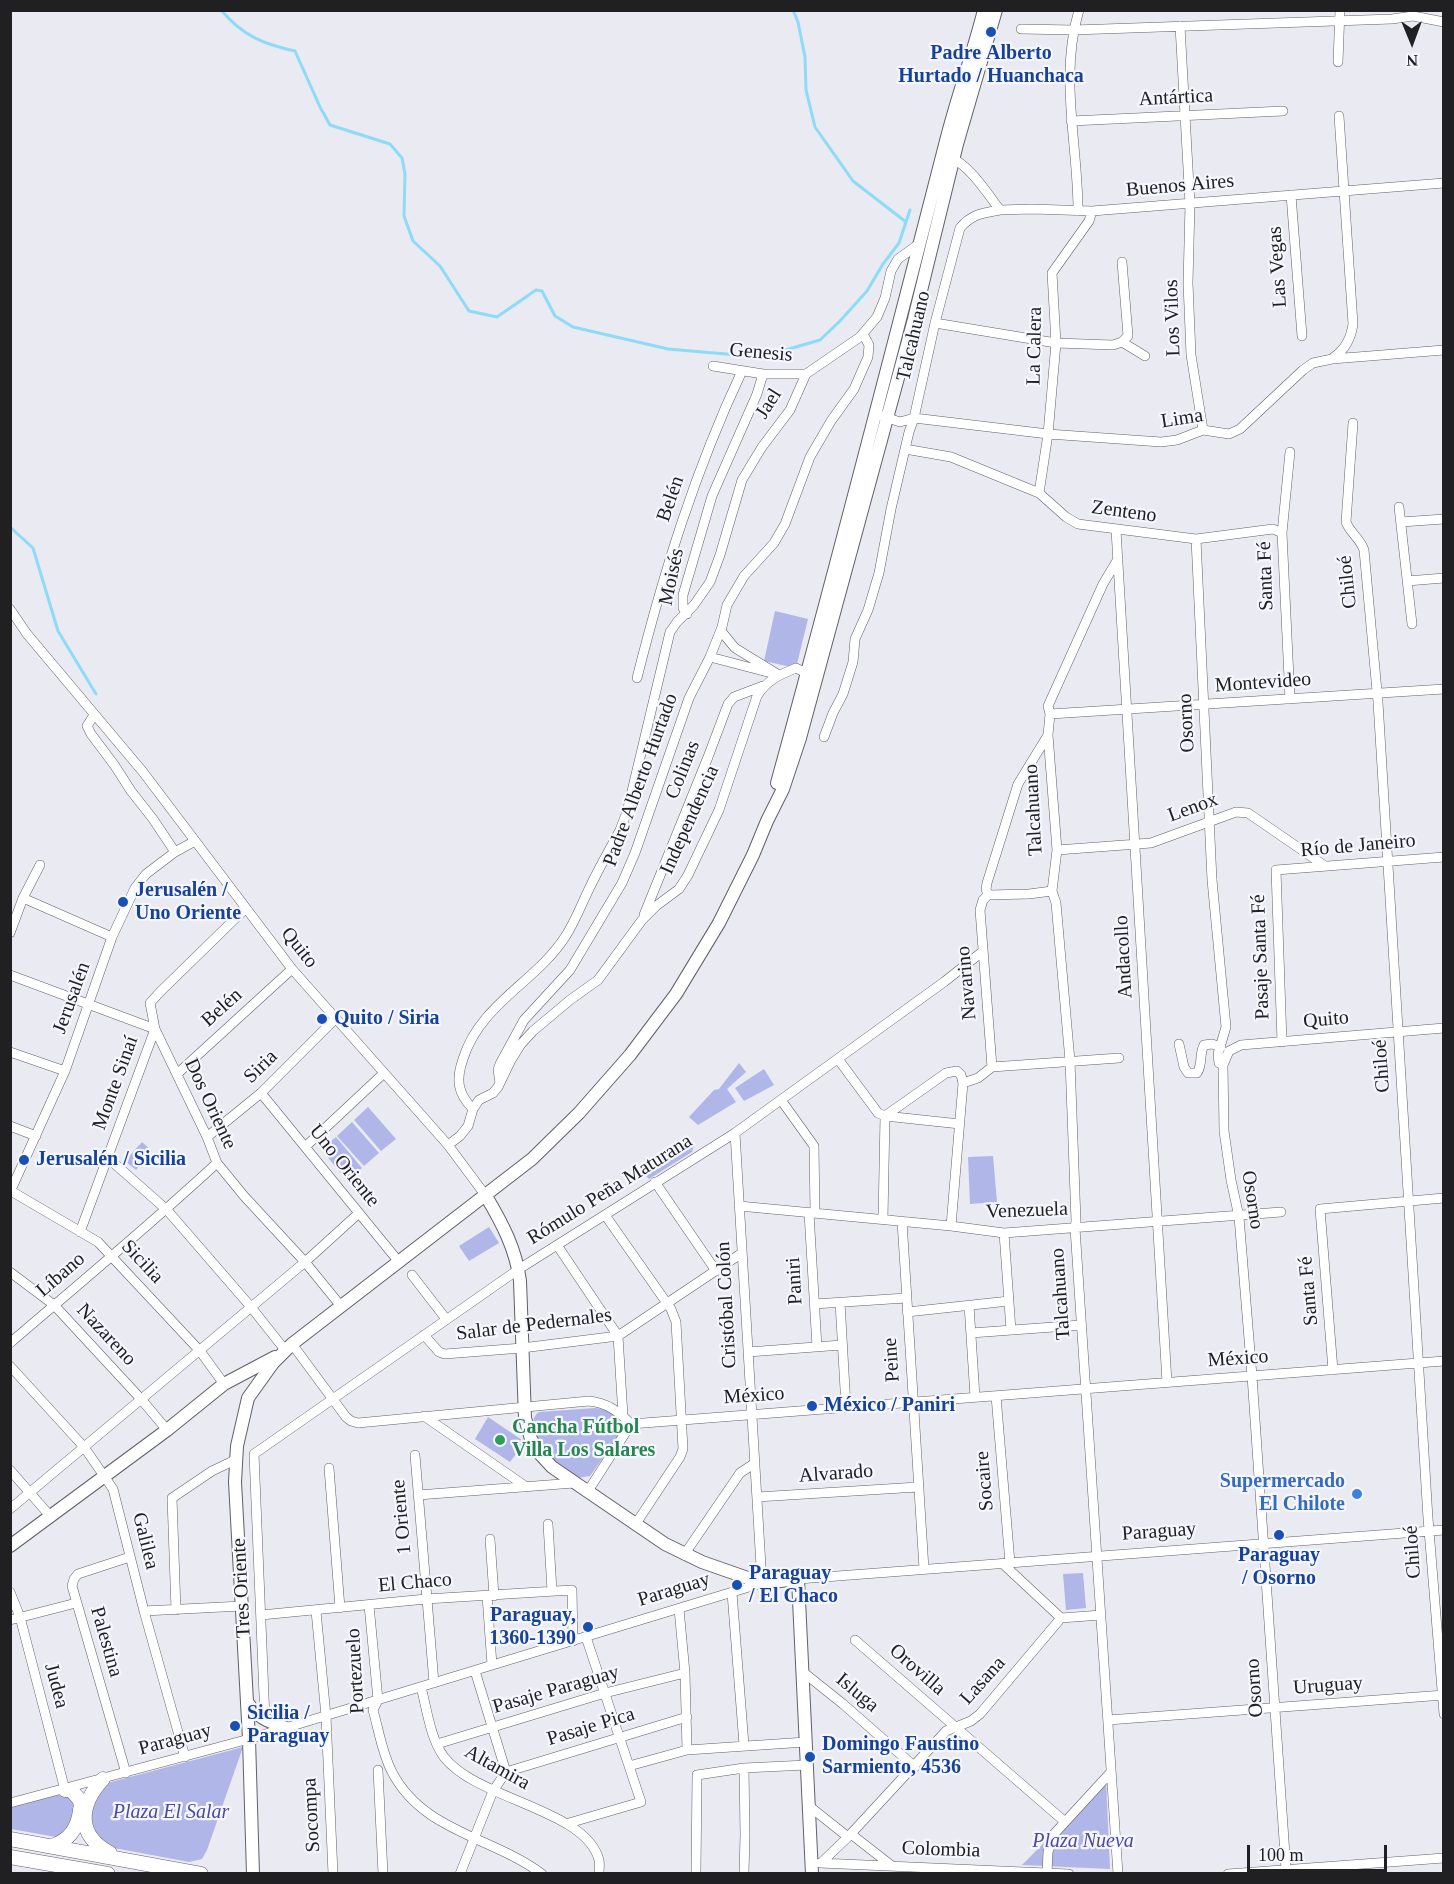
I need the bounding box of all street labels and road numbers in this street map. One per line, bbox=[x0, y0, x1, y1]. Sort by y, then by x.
street label: Antártica bbox=[1138, 84, 1214, 112]
street label: Buenos Aires bbox=[1125, 169, 1235, 203]
street label: Las Vegas bbox=[1263, 225, 1293, 309]
street label: Los Vilos bbox=[1160, 279, 1186, 357]
street label: Talcahuano bbox=[892, 289, 936, 383]
street label: La Calera bbox=[1022, 307, 1048, 385]
street label: Genesis bbox=[728, 338, 794, 368]
street label: Jael bbox=[751, 384, 787, 424]
street label: Lima bbox=[1159, 404, 1205, 434]
street label: Belén bbox=[652, 473, 690, 525]
street label: Zenteno bbox=[1090, 496, 1158, 528]
street label: Santa Fé bbox=[1253, 541, 1279, 611]
street label: Moisés bbox=[654, 546, 690, 608]
street label: Chiloé bbox=[1333, 554, 1363, 610]
street label: Montevideo bbox=[1214, 668, 1312, 698]
street label: Padre Alberto Hurtado bbox=[599, 690, 683, 870]
street label: Osorno bbox=[1173, 693, 1201, 753]
street label: Colinas bbox=[660, 737, 706, 803]
street label: Independencia bbox=[655, 762, 725, 878]
street label: Talcahuano bbox=[1020, 763, 1048, 857]
street label: Lenox bbox=[1165, 788, 1221, 828]
street label: Río de Janeiro bbox=[1299, 829, 1417, 863]
street label: Pasaje Santa Fé bbox=[1247, 894, 1275, 1020]
street label: Andacollo bbox=[1110, 915, 1138, 999]
street label: Quito bbox=[275, 923, 323, 973]
street label: Navarino bbox=[952, 945, 982, 1021]
street label: Jerusalén bbox=[48, 959, 96, 1037]
street label: Belén bbox=[197, 983, 247, 1033]
street label: Quito bbox=[1302, 1006, 1350, 1034]
street label: Monte Sinaí bbox=[88, 1033, 144, 1133]
street label: Chiloé bbox=[1368, 1039, 1396, 1093]
street label: Siria bbox=[239, 1045, 283, 1089]
street label: Dos Oriente bbox=[179, 1055, 241, 1153]
street label: Uno Oriente bbox=[303, 1120, 385, 1212]
street label: Rómulo Peña Maturana bbox=[523, 1129, 697, 1251]
street label: Osorno bbox=[1236, 1169, 1268, 1231]
street label: Venezuela bbox=[986, 1198, 1068, 1224]
street label: Sicilia bbox=[116, 1235, 168, 1289]
street label: Cristóbal Colón bbox=[712, 1241, 742, 1369]
street label: Líbano bbox=[32, 1247, 90, 1303]
street label: Talcahuano bbox=[1046, 1247, 1076, 1341]
street label: Santa Fé bbox=[1294, 1255, 1324, 1327]
street label: Paniri bbox=[782, 1257, 808, 1305]
street label: Nazareno bbox=[71, 1299, 141, 1371]
street label: Salar de Pedernales bbox=[455, 1304, 613, 1346]
street label: Peine bbox=[878, 1337, 906, 1383]
street label: México bbox=[1207, 1345, 1269, 1373]
street label: México bbox=[723, 1382, 785, 1410]
street label: Socaire bbox=[970, 1450, 1000, 1512]
street label: Alvarado bbox=[798, 1459, 874, 1489]
street label: 1 Oriente bbox=[387, 1479, 417, 1555]
street label: Galilea bbox=[126, 1510, 164, 1572]
street label: Paraguay bbox=[1121, 1517, 1197, 1547]
street label: Chiloé bbox=[1399, 1525, 1427, 1579]
street label: Tres Oriente bbox=[227, 1538, 257, 1638]
street label: El Chaco bbox=[377, 1568, 453, 1598]
street label: Paraguay bbox=[635, 1568, 713, 1612]
street label: Palestina bbox=[85, 1604, 127, 1680]
street label: Portezuelo bbox=[342, 1628, 370, 1714]
street label: Orovilla bbox=[884, 1639, 950, 1701]
street label: Lasana bbox=[955, 1652, 1011, 1710]
street label: Osorno bbox=[1241, 1658, 1269, 1718]
street label: Pasaje Paraguay bbox=[490, 1660, 622, 1720]
street label: Judea bbox=[39, 1661, 73, 1711]
street label: Isluga bbox=[831, 1668, 883, 1718]
street label: Uruguay bbox=[1292, 1672, 1364, 1700]
street label: Pasaje Pica bbox=[544, 1702, 638, 1752]
street label: Paraguay bbox=[136, 1719, 214, 1761]
street label: Altamira bbox=[460, 1740, 534, 1796]
street label: Socompa bbox=[298, 1777, 326, 1853]
street label: Colombia bbox=[901, 1837, 981, 1863]

